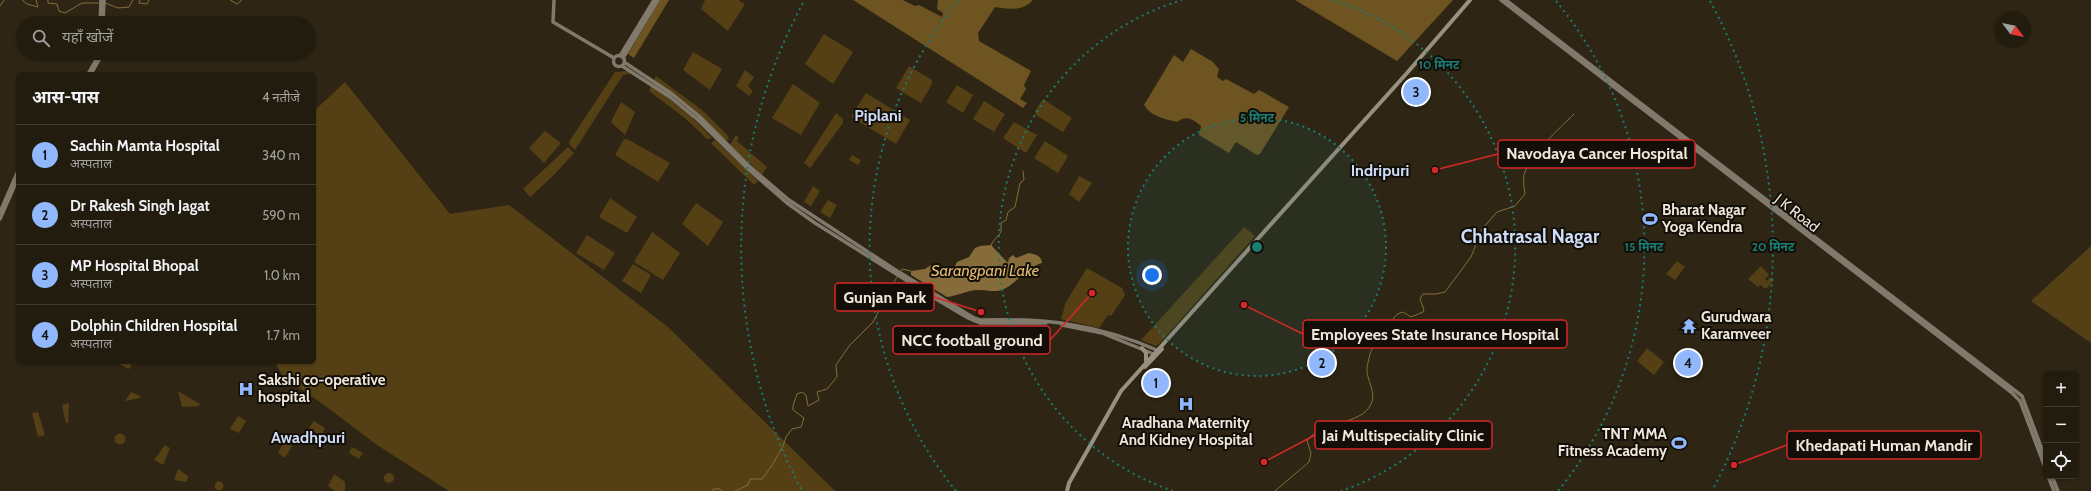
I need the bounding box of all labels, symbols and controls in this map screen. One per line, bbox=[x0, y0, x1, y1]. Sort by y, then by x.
north arrow bbox=[1995, 12, 2031, 48]
search box bbox=[16, 16, 316, 60]
icon: search bbox=[30, 27, 52, 49]
text: यहाँ खोजें bbox=[62, 28, 113, 46]
text: 10 मिनट bbox=[1419, 57, 1460, 72]
pin: 3 bbox=[1403, 77, 1429, 107]
text: आस-पास bbox=[32, 87, 99, 107]
text: 4 नतीजे bbox=[262, 89, 300, 105]
district label: Piplani bbox=[854, 106, 902, 125]
text: 5 मिनट bbox=[1240, 110, 1275, 125]
text: Sachin Mamta Hospital bbox=[70, 137, 220, 155]
callout: Navodaya Cancer Hospital bbox=[1498, 140, 1695, 168]
text: Navodaya Cancer Hospital bbox=[1506, 144, 1688, 163]
text: 1 bbox=[43, 147, 47, 163]
text: 340 m bbox=[262, 147, 300, 163]
text: अस्पताल bbox=[70, 155, 112, 171]
district label: Indripuri bbox=[1351, 161, 1409, 180]
street label: J K Road bbox=[1770, 189, 1823, 236]
text: Dr Rakesh Singh Jagat bbox=[70, 197, 210, 215]
place label: Bharat Nagar Yoga Kendra bbox=[1661, 201, 1746, 236]
text: 2 bbox=[42, 207, 48, 223]
text: 590 m bbox=[262, 207, 300, 223]
sports icon: Bharat Nagar Yoga Kendra bbox=[1641, 210, 1659, 228]
text: अस्पताल bbox=[70, 215, 112, 231]
district label: Chhatrasal Nagar bbox=[1461, 225, 1600, 248]
text: 15 मिनट bbox=[1625, 239, 1664, 254]
text: 20 मिनट bbox=[1752, 239, 1795, 254]
centre of rings bbox=[1250, 240, 1264, 254]
text: MP Hospital Bhopal bbox=[70, 257, 199, 275]
water label: Sarangpani Lake bbox=[931, 261, 1039, 280]
your location bbox=[1142, 265, 1162, 285]
text: 3 bbox=[41, 267, 49, 283]
text: 1.0 km bbox=[264, 267, 300, 283]
text: अस्पताल bbox=[70, 275, 112, 291]
callout: Gunjan Park bbox=[835, 283, 934, 311]
text: Gunjan Park bbox=[844, 288, 927, 307]
place label: Gurudwara Karamveer bbox=[1701, 308, 1772, 343]
text: Dolphin Children Hospital bbox=[70, 317, 237, 335]
temple icon: Gurudwara Karamveer bbox=[1680, 317, 1698, 335]
callout: Employees State Insurance Hospital bbox=[1303, 320, 1567, 348]
text: Employees State Insurance Hospital bbox=[1311, 325, 1559, 344]
callout: NCC football ground bbox=[893, 326, 1050, 354]
text: 4 bbox=[41, 327, 49, 343]
text: 1.7 km bbox=[266, 327, 300, 343]
text: NCC football ground bbox=[901, 331, 1043, 350]
text: अस्पताल bbox=[70, 335, 112, 351]
pin: 2 bbox=[1309, 348, 1335, 378]
pin: 4 bbox=[1675, 348, 1701, 378]
pin: 1 bbox=[1143, 368, 1169, 398]
place label: Sakshi co-operative hospital bbox=[258, 371, 386, 406]
map controls bbox=[2043, 371, 2079, 479]
button: + bbox=[2043, 371, 2079, 407]
hospital icon: Sakshi co-operative hospital bbox=[237, 380, 255, 398]
hospital icon: Aradhana Maternity And Kidney Hospital bbox=[1177, 395, 1195, 413]
button: − bbox=[2043, 407, 2079, 443]
place label: Aradhana Maternity And Kidney Hospital bbox=[1119, 414, 1253, 449]
callout: Jai Multispeciality Clinic bbox=[1315, 421, 1492, 449]
place label: TNT MMA Fitness Academy bbox=[1558, 425, 1668, 460]
text: Jai Multispeciality Clinic bbox=[1321, 426, 1484, 445]
district label: Awadhpuri bbox=[271, 428, 345, 447]
callout: Khedapati Human Mandir bbox=[1787, 431, 1981, 459]
sports icon: TNT MMA Fitness Academy bbox=[1670, 434, 1688, 452]
text: Khedapati Human Mandir bbox=[1795, 436, 1973, 455]
button: locate bbox=[2043, 443, 2079, 479]

